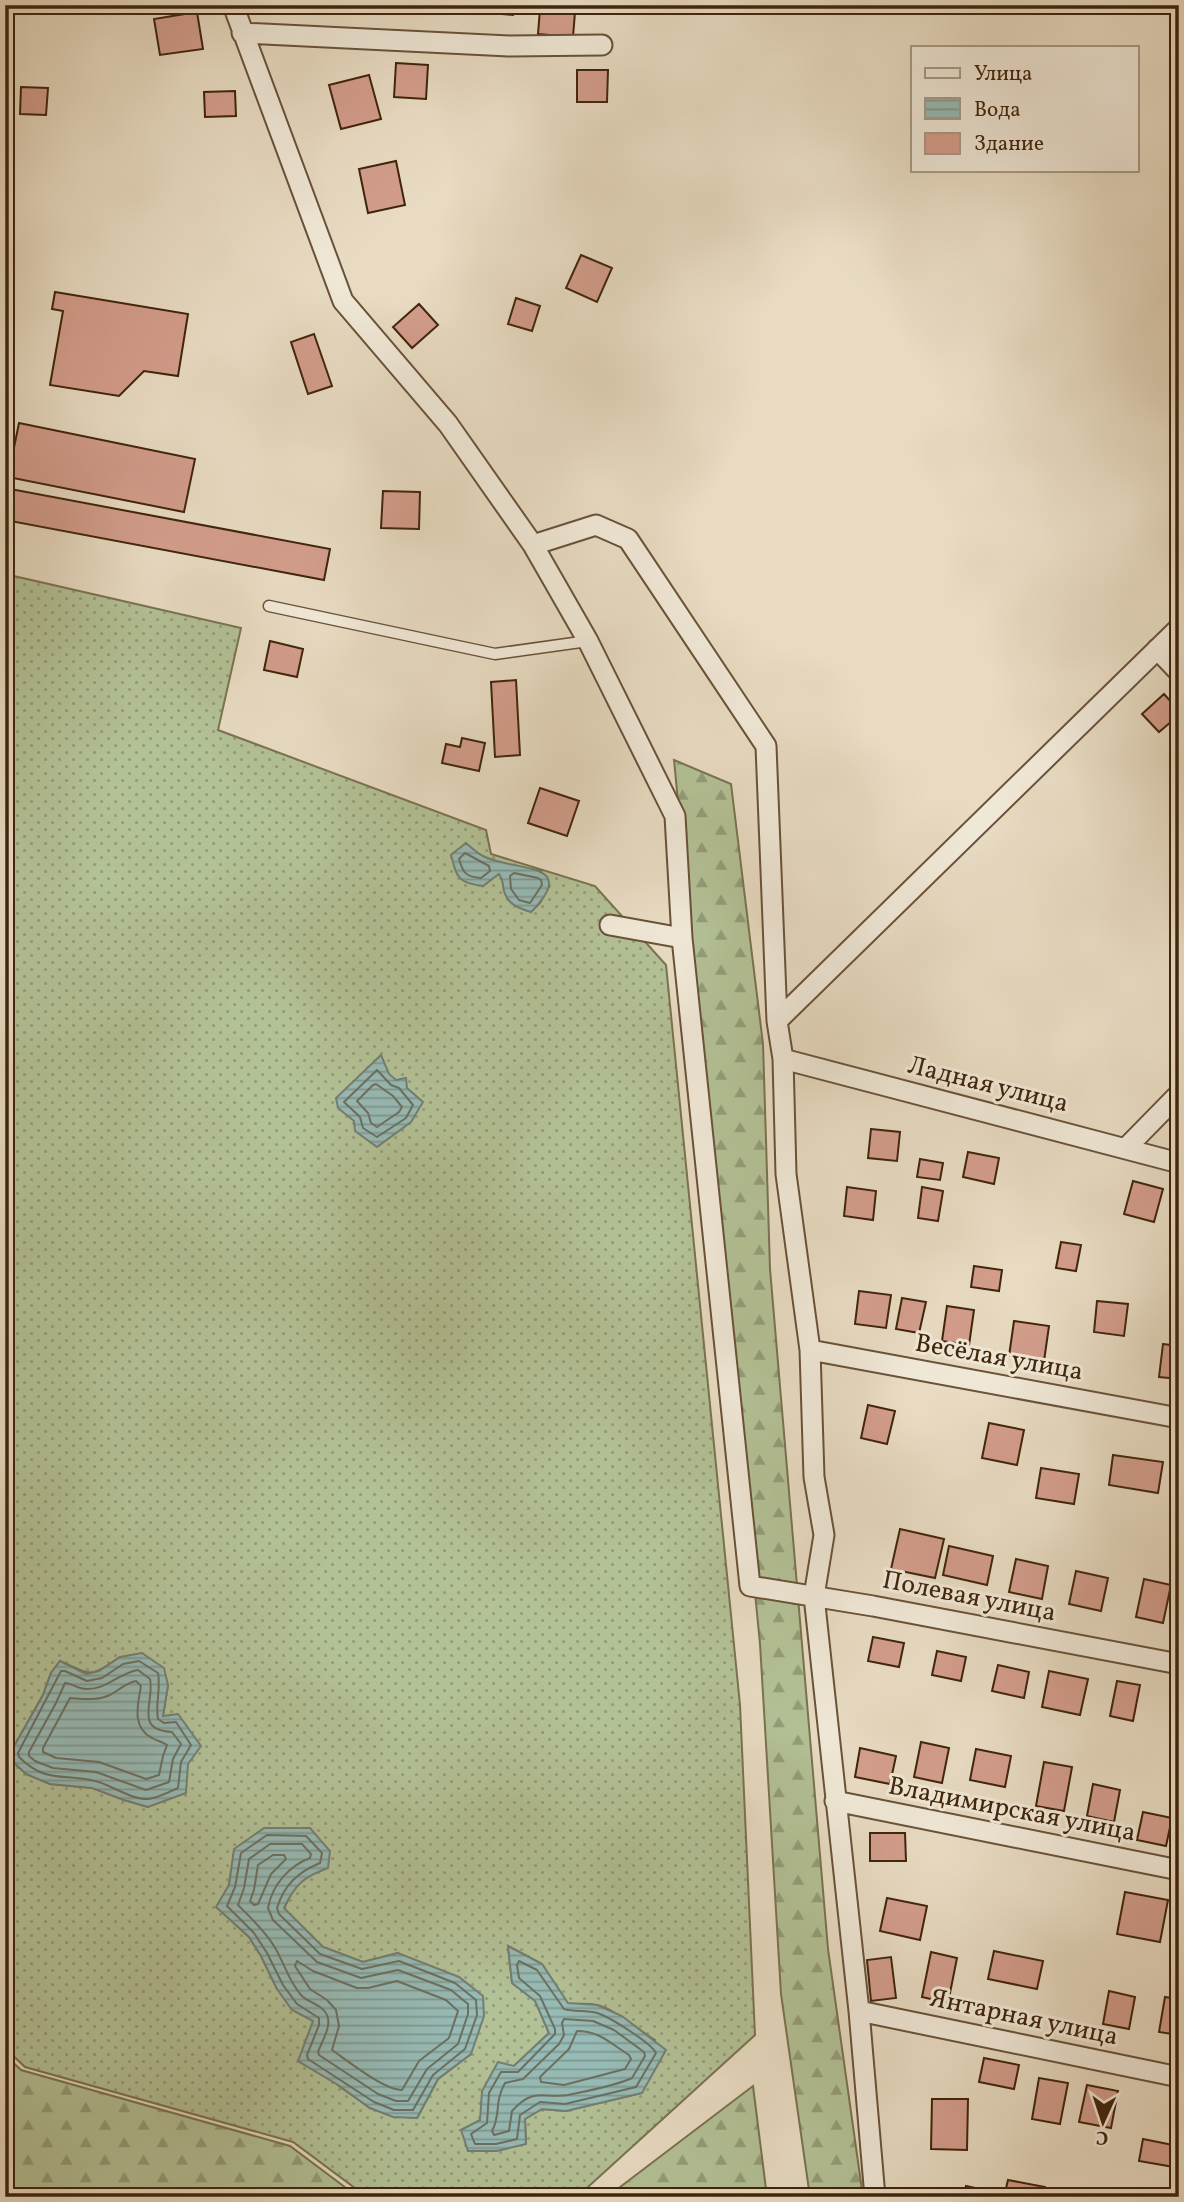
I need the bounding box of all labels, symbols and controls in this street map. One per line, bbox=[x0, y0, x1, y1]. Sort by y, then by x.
legend bbox=[911, 46, 1138, 172]
text: Улица bbox=[974, 60, 1032, 89]
text: Вода bbox=[974, 96, 1021, 125]
text: Здание bbox=[974, 130, 1044, 159]
street label: Ладная улица bbox=[904, 1048, 1072, 1122]
street label: Весёлая улица bbox=[912, 1326, 1086, 1390]
street label: Полевая улица bbox=[879, 1563, 1059, 1631]
street label: Владимирская улица bbox=[885, 1768, 1139, 1852]
street label: Янтарная улица bbox=[927, 1980, 1121, 2056]
north arrow bbox=[1068, 2086, 1138, 2156]
text: С bbox=[1095, 2124, 1109, 2150]

